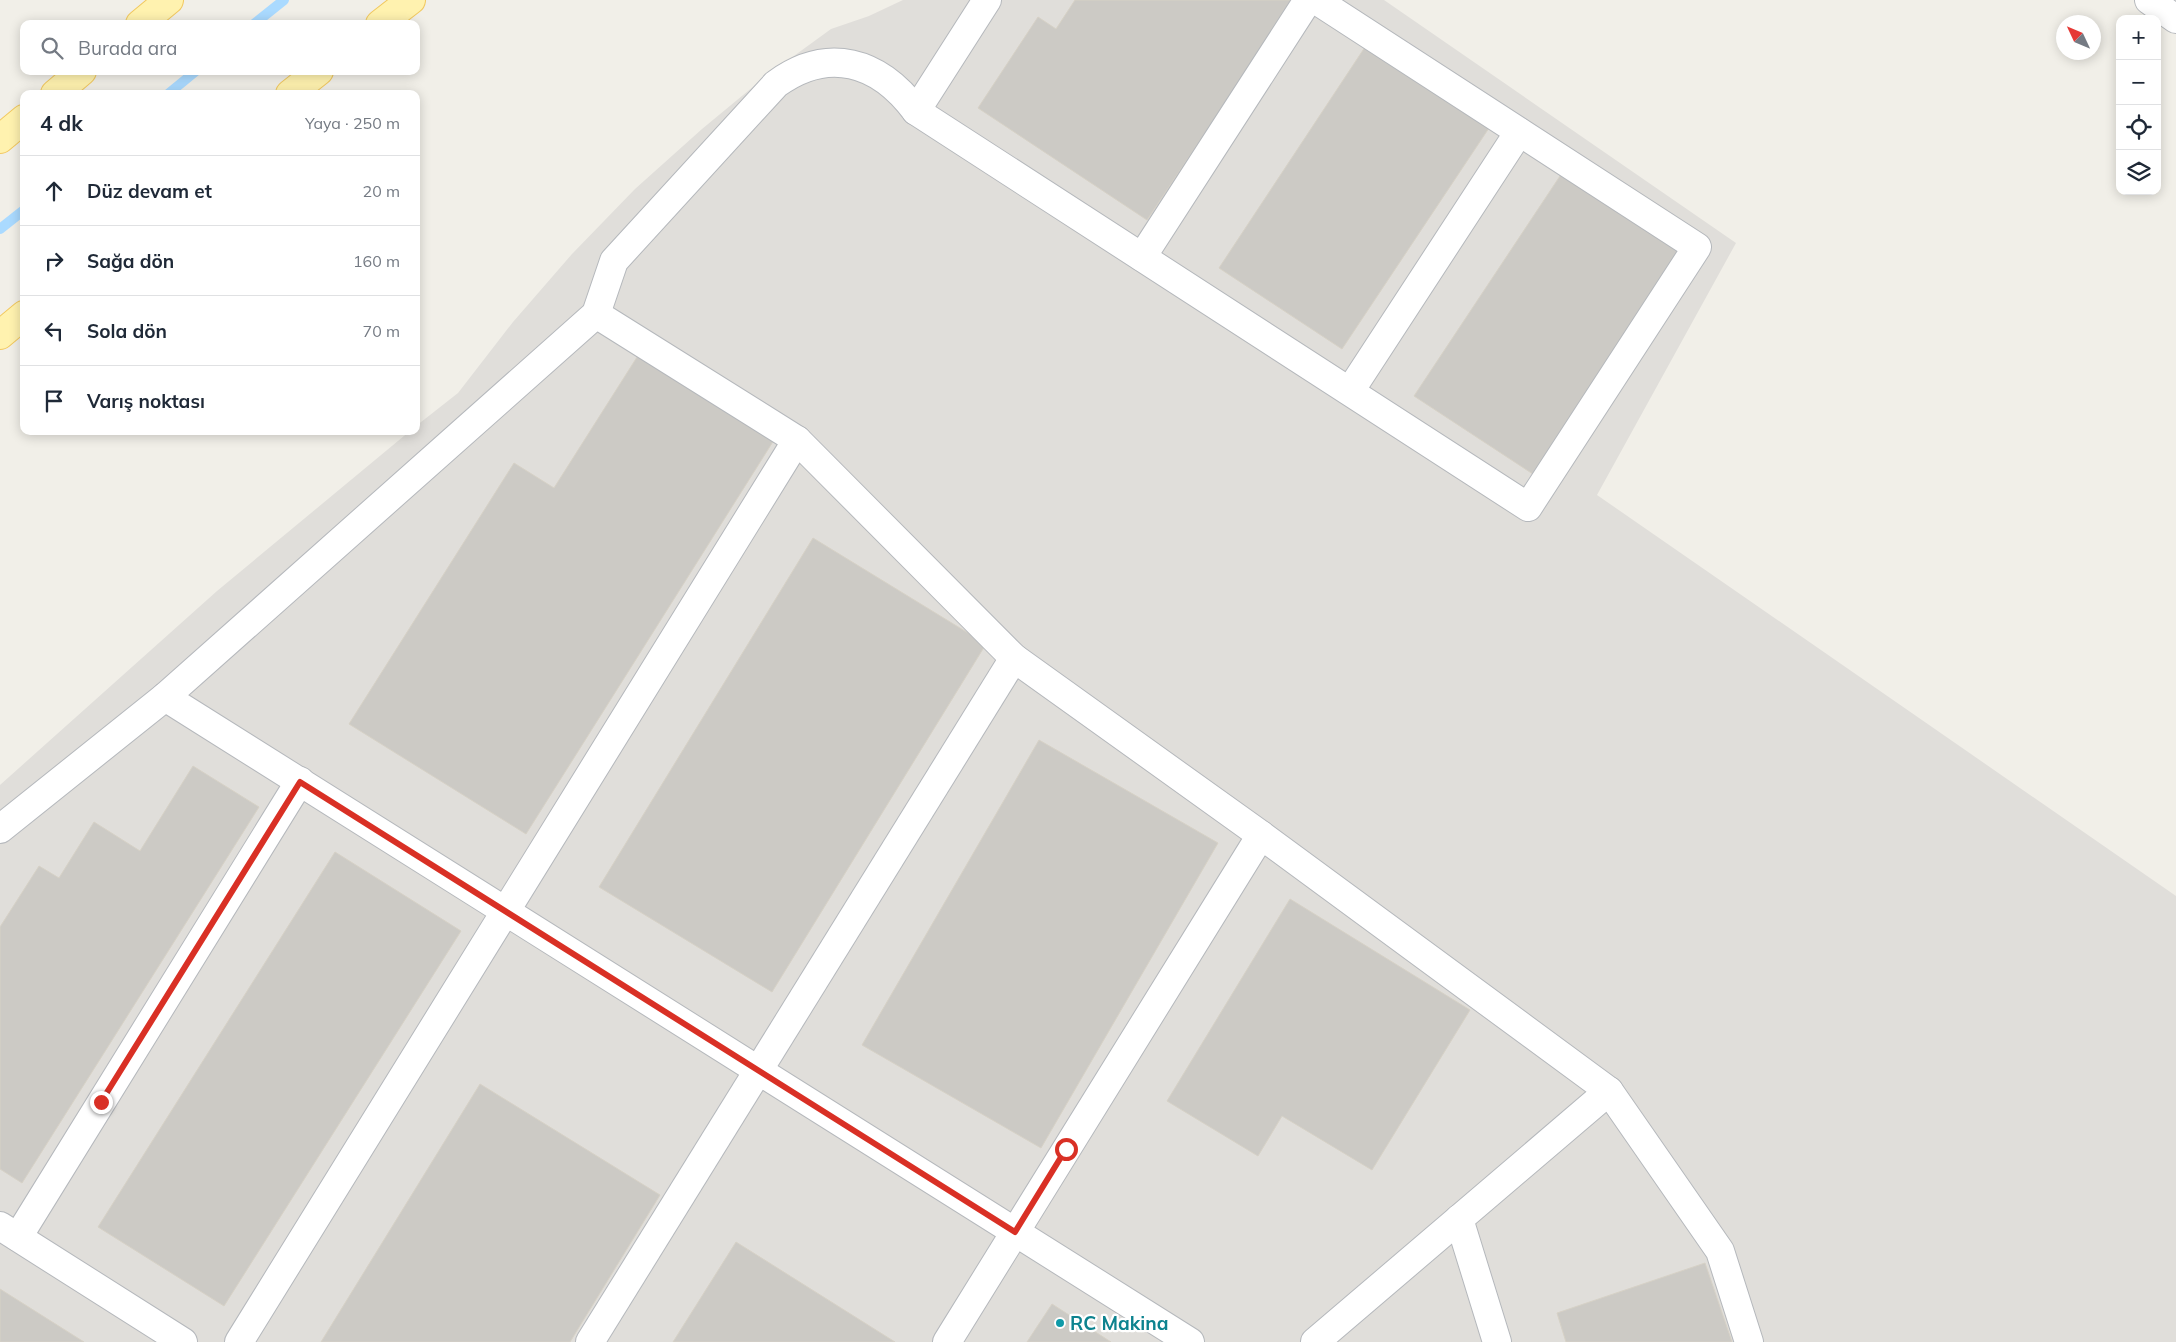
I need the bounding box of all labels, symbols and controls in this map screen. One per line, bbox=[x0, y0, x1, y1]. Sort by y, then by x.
north arrow bbox=[2056, 15, 2101, 60]
map controls bbox=[2116, 15, 2161, 195]
button: + bbox=[2116, 15, 2161, 60]
search box bbox=[20, 20, 420, 75]
icon: search bbox=[38, 34, 66, 62]
text: Burada ara bbox=[78, 36, 177, 60]
button: − bbox=[2116, 60, 2161, 105]
button: locate bbox=[2116, 105, 2161, 150]
text: 4 dk bbox=[40, 110, 83, 136]
text: Yaya · 250 m bbox=[305, 113, 400, 133]
button: layers bbox=[2116, 150, 2161, 195]
icon: ahead bbox=[40, 177, 68, 205]
text: Düz devam et bbox=[87, 179, 212, 203]
text: 20 m bbox=[363, 181, 400, 201]
icon: right bbox=[40, 247, 68, 275]
text: Sağa dön bbox=[87, 249, 174, 273]
text: 160 m bbox=[353, 251, 400, 271]
icon: left bbox=[40, 317, 68, 345]
text: Sola dön bbox=[87, 319, 167, 343]
text: 70 m bbox=[363, 321, 400, 341]
icon: arrive bbox=[40, 387, 68, 415]
text: Varış noktası bbox=[87, 389, 205, 413]
route end bbox=[90, 1091, 113, 1114]
route start bbox=[1055, 1138, 1078, 1161]
place label: RC Makina bbox=[1070, 1311, 1168, 1335]
marker: RC Makina bbox=[1054, 1317, 1066, 1329]

